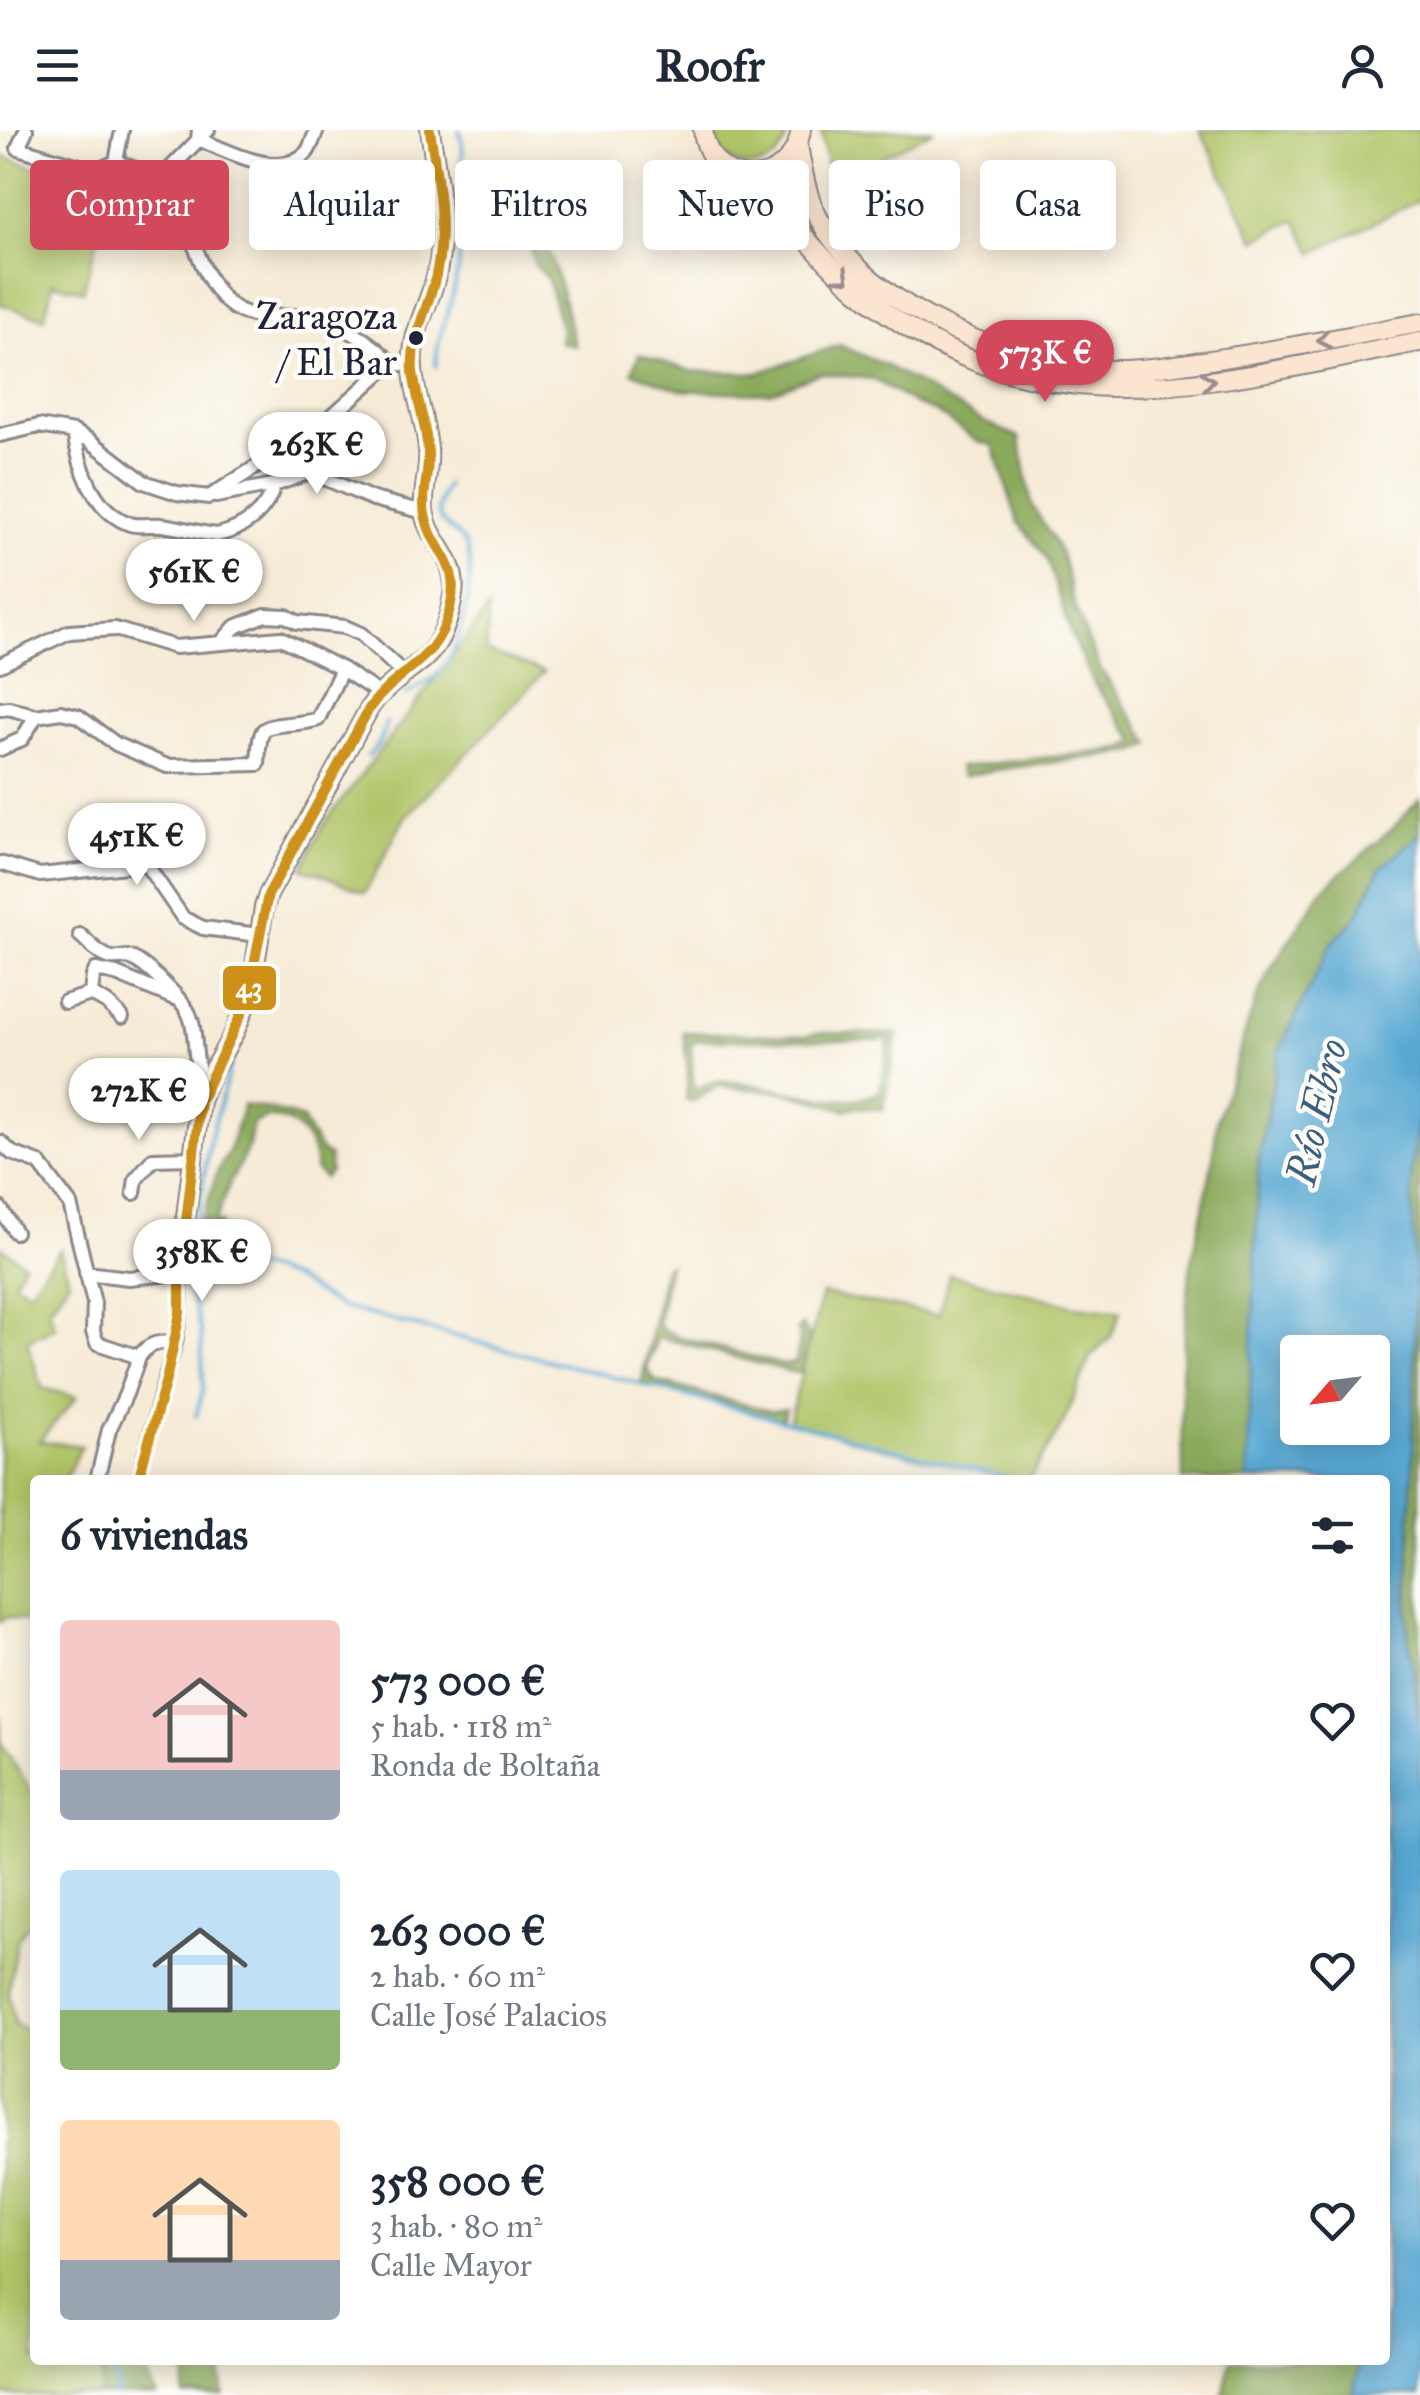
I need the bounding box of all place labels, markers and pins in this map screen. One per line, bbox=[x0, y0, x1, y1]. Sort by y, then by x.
place label: Zaragoza / El Bar bbox=[256, 293, 398, 385]
pin: 573K € bbox=[964, 320, 1126, 405]
marker: Zaragoza / El Bar bbox=[406, 328, 426, 348]
pin: 263K € bbox=[236, 412, 398, 497]
pin: 561K € bbox=[113, 539, 275, 624]
pin: 451K € bbox=[56, 803, 218, 888]
pin: 272K € bbox=[58, 1058, 220, 1143]
pin: 358K € bbox=[121, 1219, 283, 1304]

